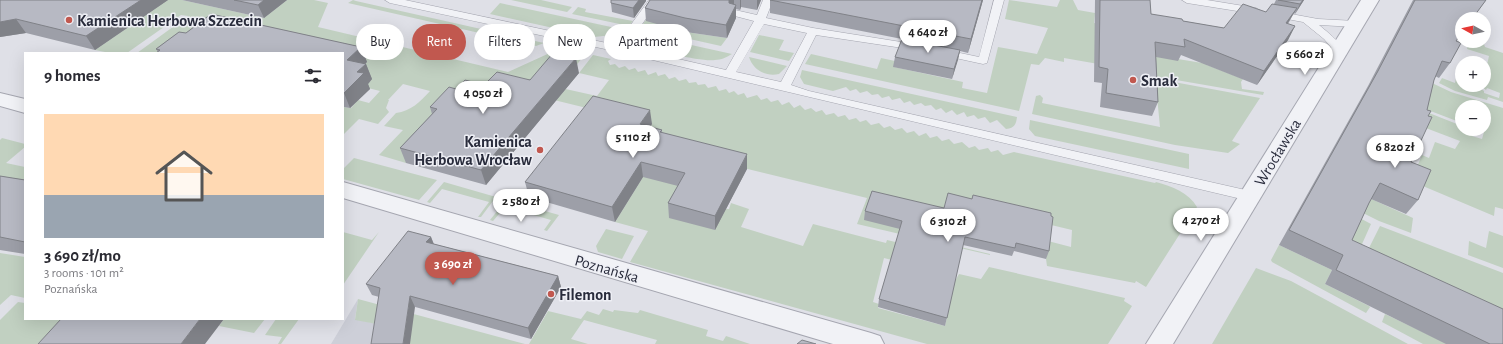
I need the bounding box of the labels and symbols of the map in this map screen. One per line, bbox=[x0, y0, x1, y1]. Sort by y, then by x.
north arrow bbox=[1455, 12, 1491, 48]
place label: Kamienica Herbowa Szczecin bbox=[77, 13, 262, 29]
marker: Kamienica Herbowa Szczecin bbox=[64, 15, 74, 25]
pin: 4 640 zł bbox=[887, 20, 969, 54]
pin: 5 660 zł bbox=[1264, 42, 1346, 76]
place label: Smak bbox=[1141, 73, 1177, 89]
marker: Smak bbox=[1128, 75, 1138, 85]
pin: 4 050 zł bbox=[442, 81, 524, 115]
street label: Wrocławska bbox=[1252, 116, 1304, 189]
pin: 5 110 zł bbox=[592, 125, 674, 159]
place label: Kamienica Herbowa Wrocław bbox=[414, 134, 533, 168]
pin: 6 820 zł bbox=[1354, 135, 1436, 169]
marker: Kamienica Herbowa Wrocław bbox=[535, 145, 545, 155]
pin: 2 580 zł bbox=[480, 189, 562, 223]
pin: 4 270 zł bbox=[1160, 208, 1242, 242]
pin: 6 310 zł bbox=[907, 209, 989, 243]
pin: 3 690 zł bbox=[412, 252, 494, 286]
street label: Poznańska bbox=[573, 252, 641, 286]
place label: Filemon bbox=[559, 287, 611, 303]
marker: Filemon bbox=[546, 289, 556, 299]

